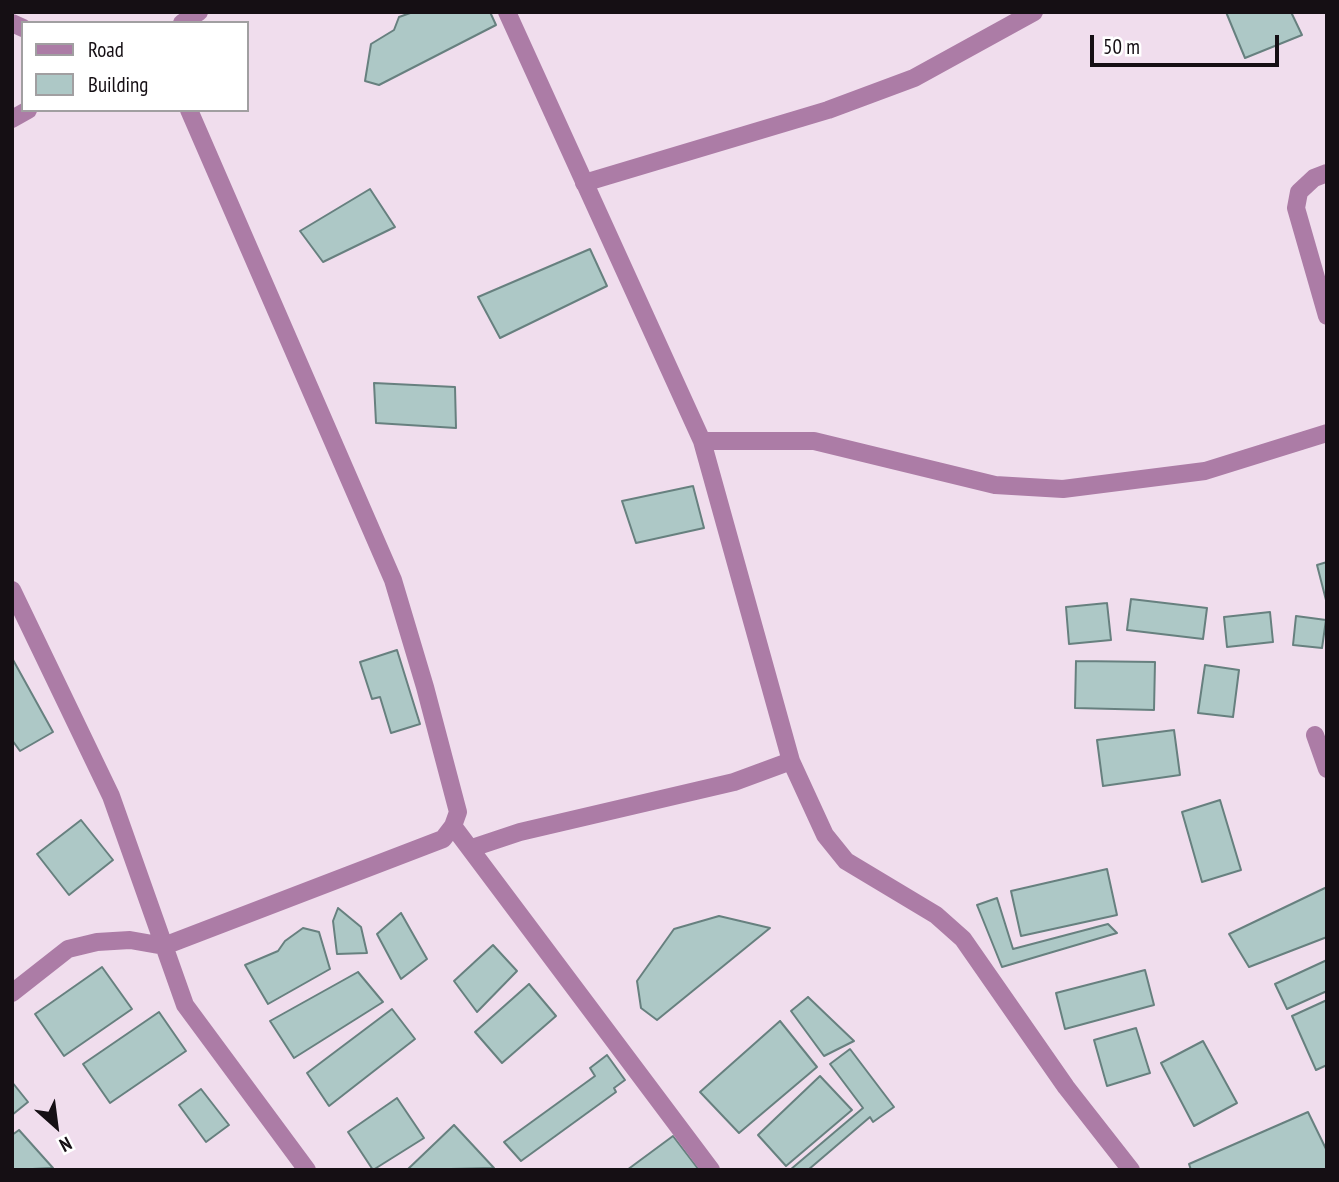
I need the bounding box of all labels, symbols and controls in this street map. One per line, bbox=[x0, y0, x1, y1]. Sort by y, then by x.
legend bbox=[21, 21, 248, 112]
scale bar bbox=[1094, 21, 1283, 65]
text: 50 m bbox=[1103, 33, 1140, 60]
text: Road bbox=[88, 36, 124, 63]
text: Building bbox=[88, 71, 148, 98]
north arrow bbox=[21, 1091, 91, 1161]
text: N bbox=[56, 1132, 76, 1158]

